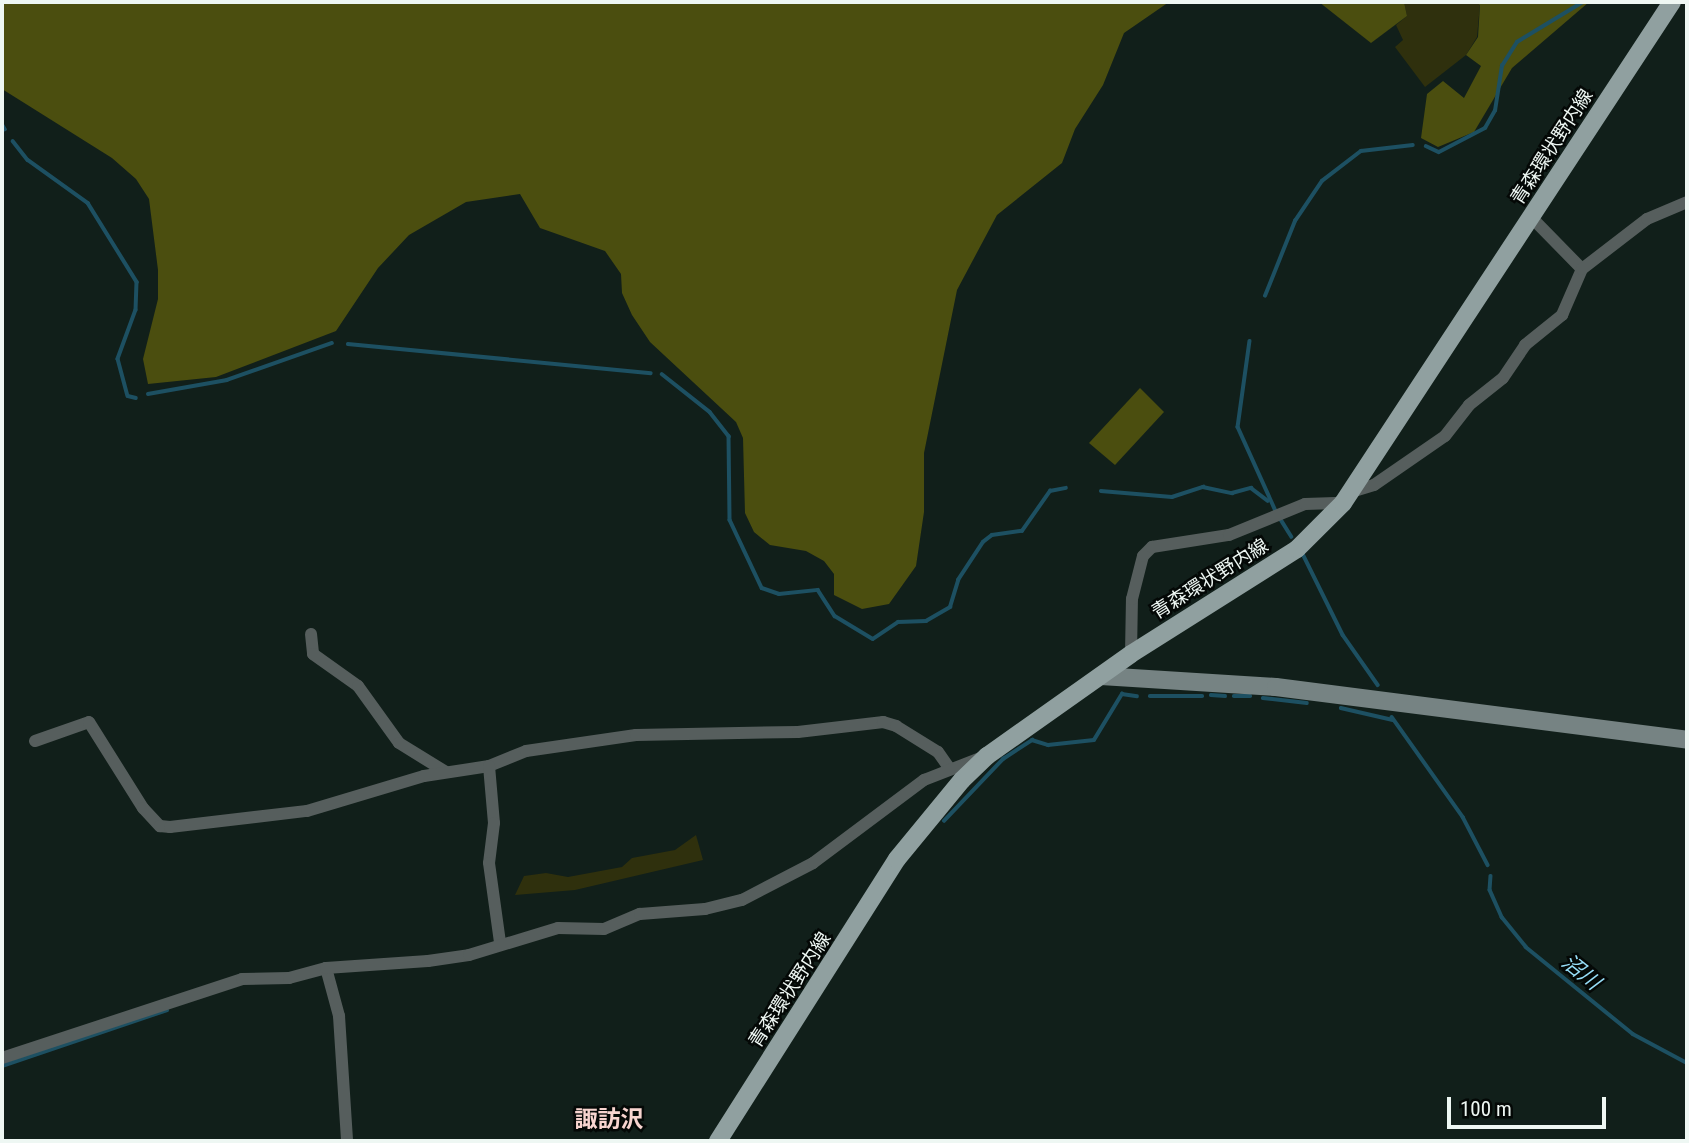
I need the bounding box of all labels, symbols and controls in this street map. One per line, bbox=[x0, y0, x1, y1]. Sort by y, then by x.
street label: 青森環状野内線 bbox=[1506, 85, 1598, 209]
street label: 青森環状野内線 bbox=[1148, 534, 1272, 624]
street label: 青森環状野内線 bbox=[744, 928, 836, 1052]
water label: 沼川 bbox=[1557, 949, 1605, 995]
scale bar bbox=[1451, 1084, 1610, 1128]
text: 100 m bbox=[1460, 1097, 1512, 1121]
district label: 諏訪沢 bbox=[575, 1106, 643, 1134]

